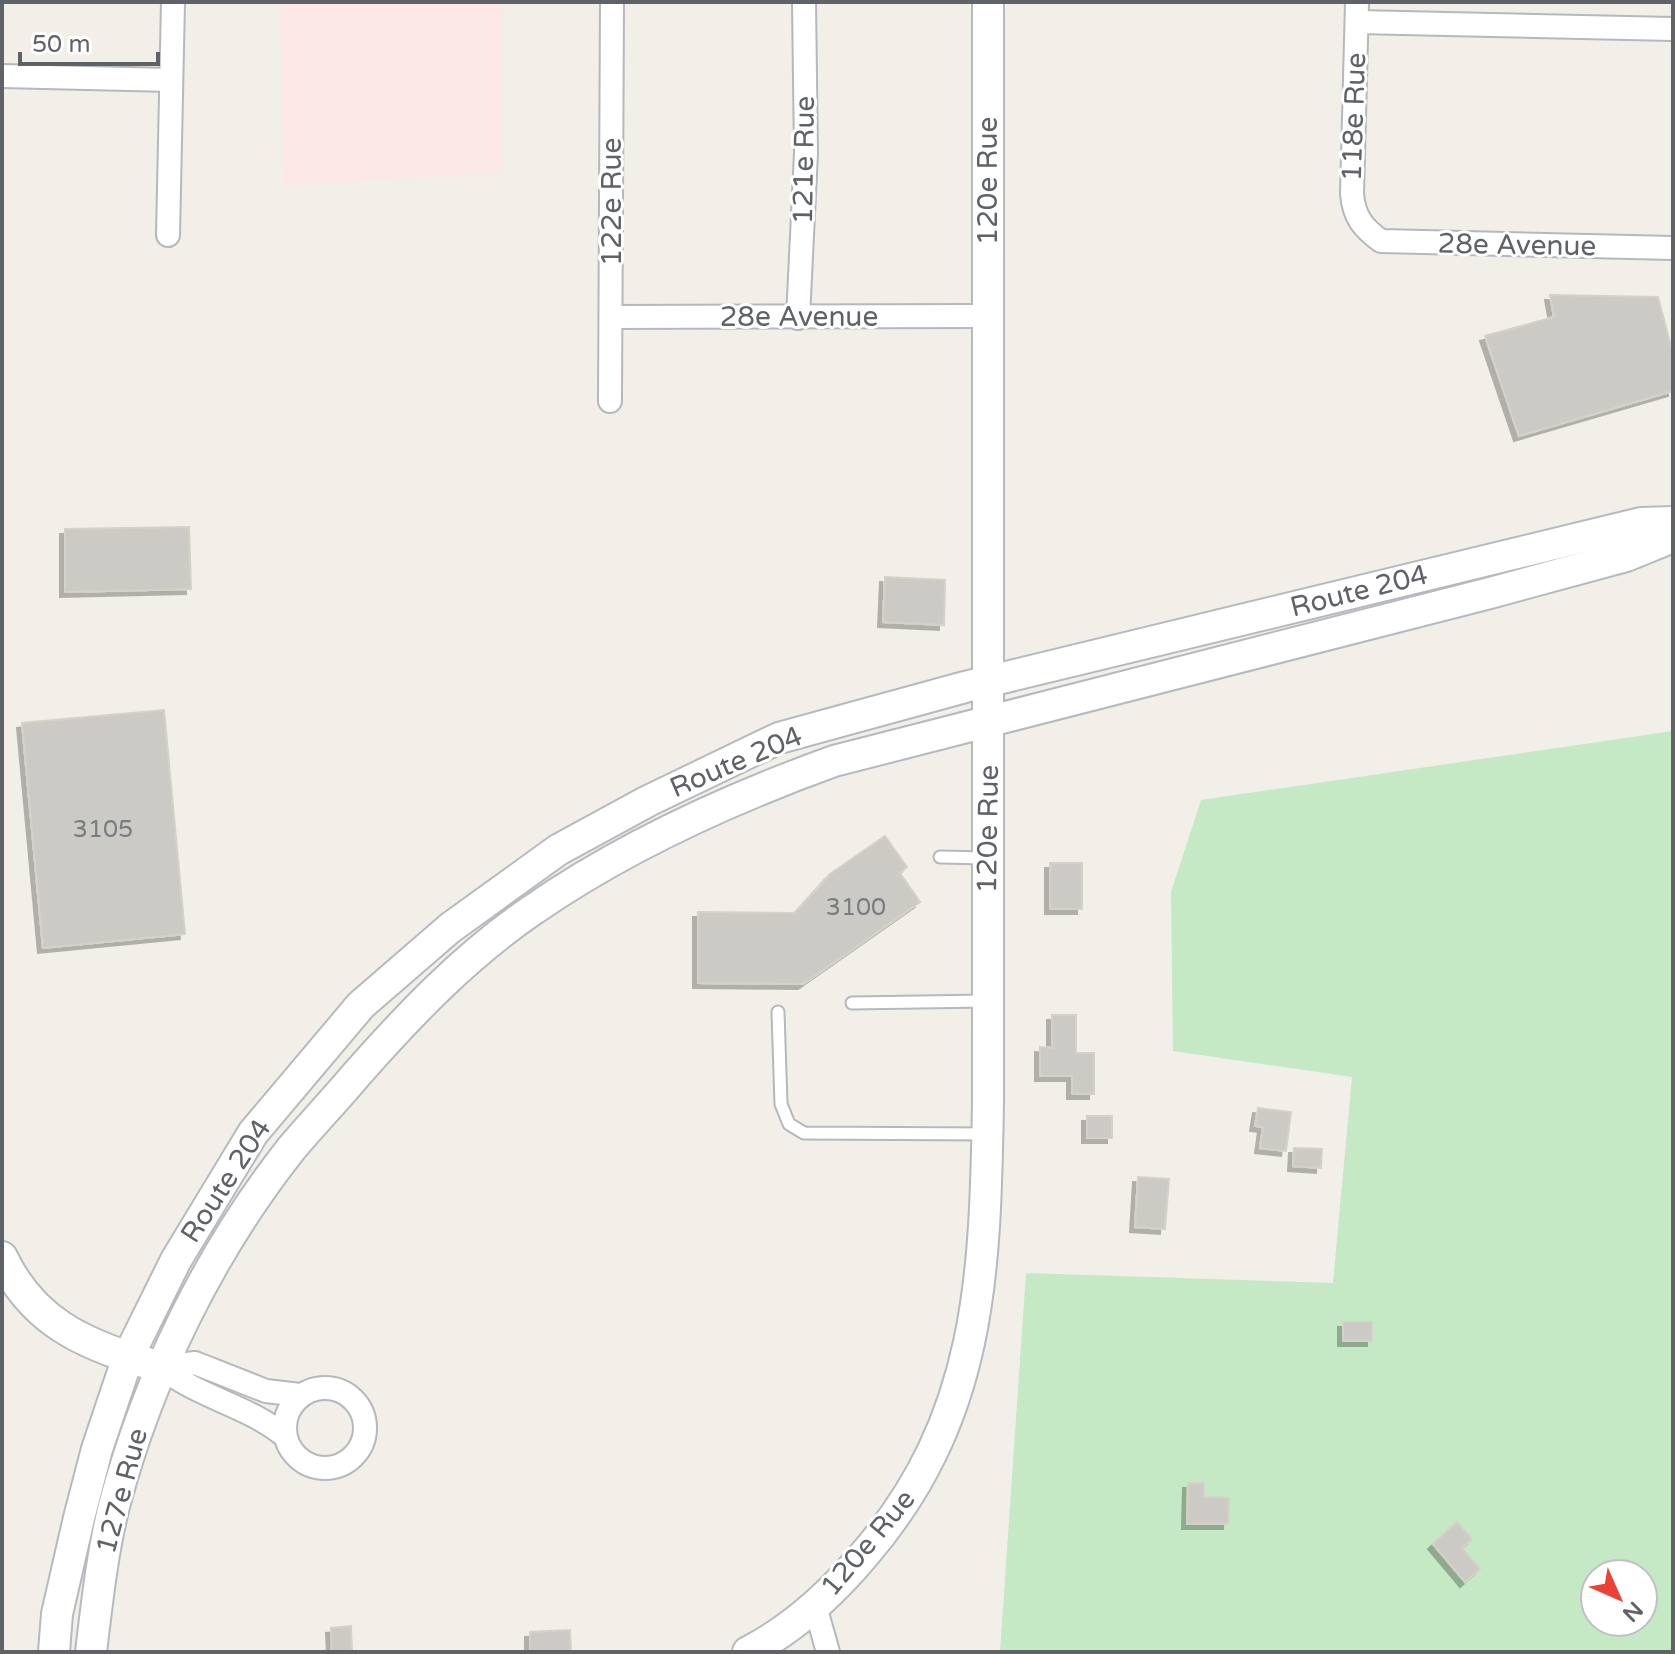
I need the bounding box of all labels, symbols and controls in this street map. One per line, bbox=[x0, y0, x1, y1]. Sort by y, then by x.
scale bar bbox=[20, 16, 158, 66]
text: 50 m bbox=[32, 30, 90, 59]
street label: 118e Rue bbox=[1335, 52, 1373, 182]
street label: 121e Rue bbox=[786, 95, 822, 225]
street label: 120e Rue bbox=[971, 117, 1005, 245]
street label: 122e Rue bbox=[595, 138, 629, 266]
street label: 28e Avenue bbox=[1437, 227, 1597, 263]
street label: 28e Avenue bbox=[720, 300, 878, 334]
street label: Route 204 bbox=[1287, 558, 1431, 624]
street label: Route 204 bbox=[665, 719, 807, 805]
street label: 120e Rue bbox=[970, 764, 1006, 894]
house number: 3105 bbox=[73, 815, 133, 844]
house number: 3100 bbox=[826, 893, 886, 922]
street label: Route 204 bbox=[174, 1113, 278, 1249]
street label: 127e Rue bbox=[89, 1424, 155, 1558]
street label: 120e Rue bbox=[814, 1483, 922, 1603]
north arrow bbox=[1579, 1558, 1659, 1638]
text: N bbox=[1617, 1596, 1648, 1627]

